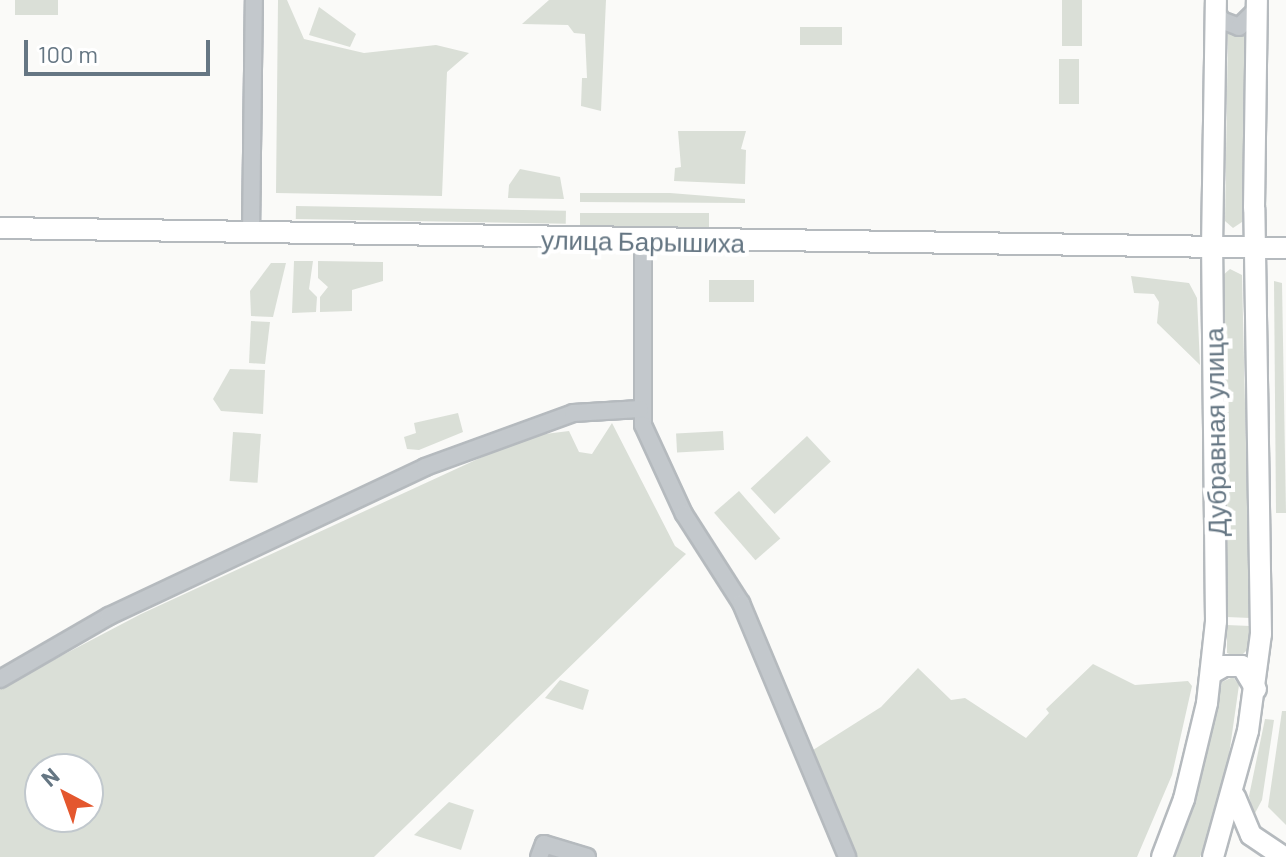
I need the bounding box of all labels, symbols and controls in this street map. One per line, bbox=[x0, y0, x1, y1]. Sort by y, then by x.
scale bar bbox=[28, 24, 214, 74]
text: 100 m bbox=[38, 39, 98, 68]
street label: улица Барышиха bbox=[541, 224, 745, 258]
street label: Дубравная улица bbox=[1198, 327, 1232, 537]
north arrow bbox=[24, 753, 104, 833]
text: N bbox=[36, 762, 64, 791]

